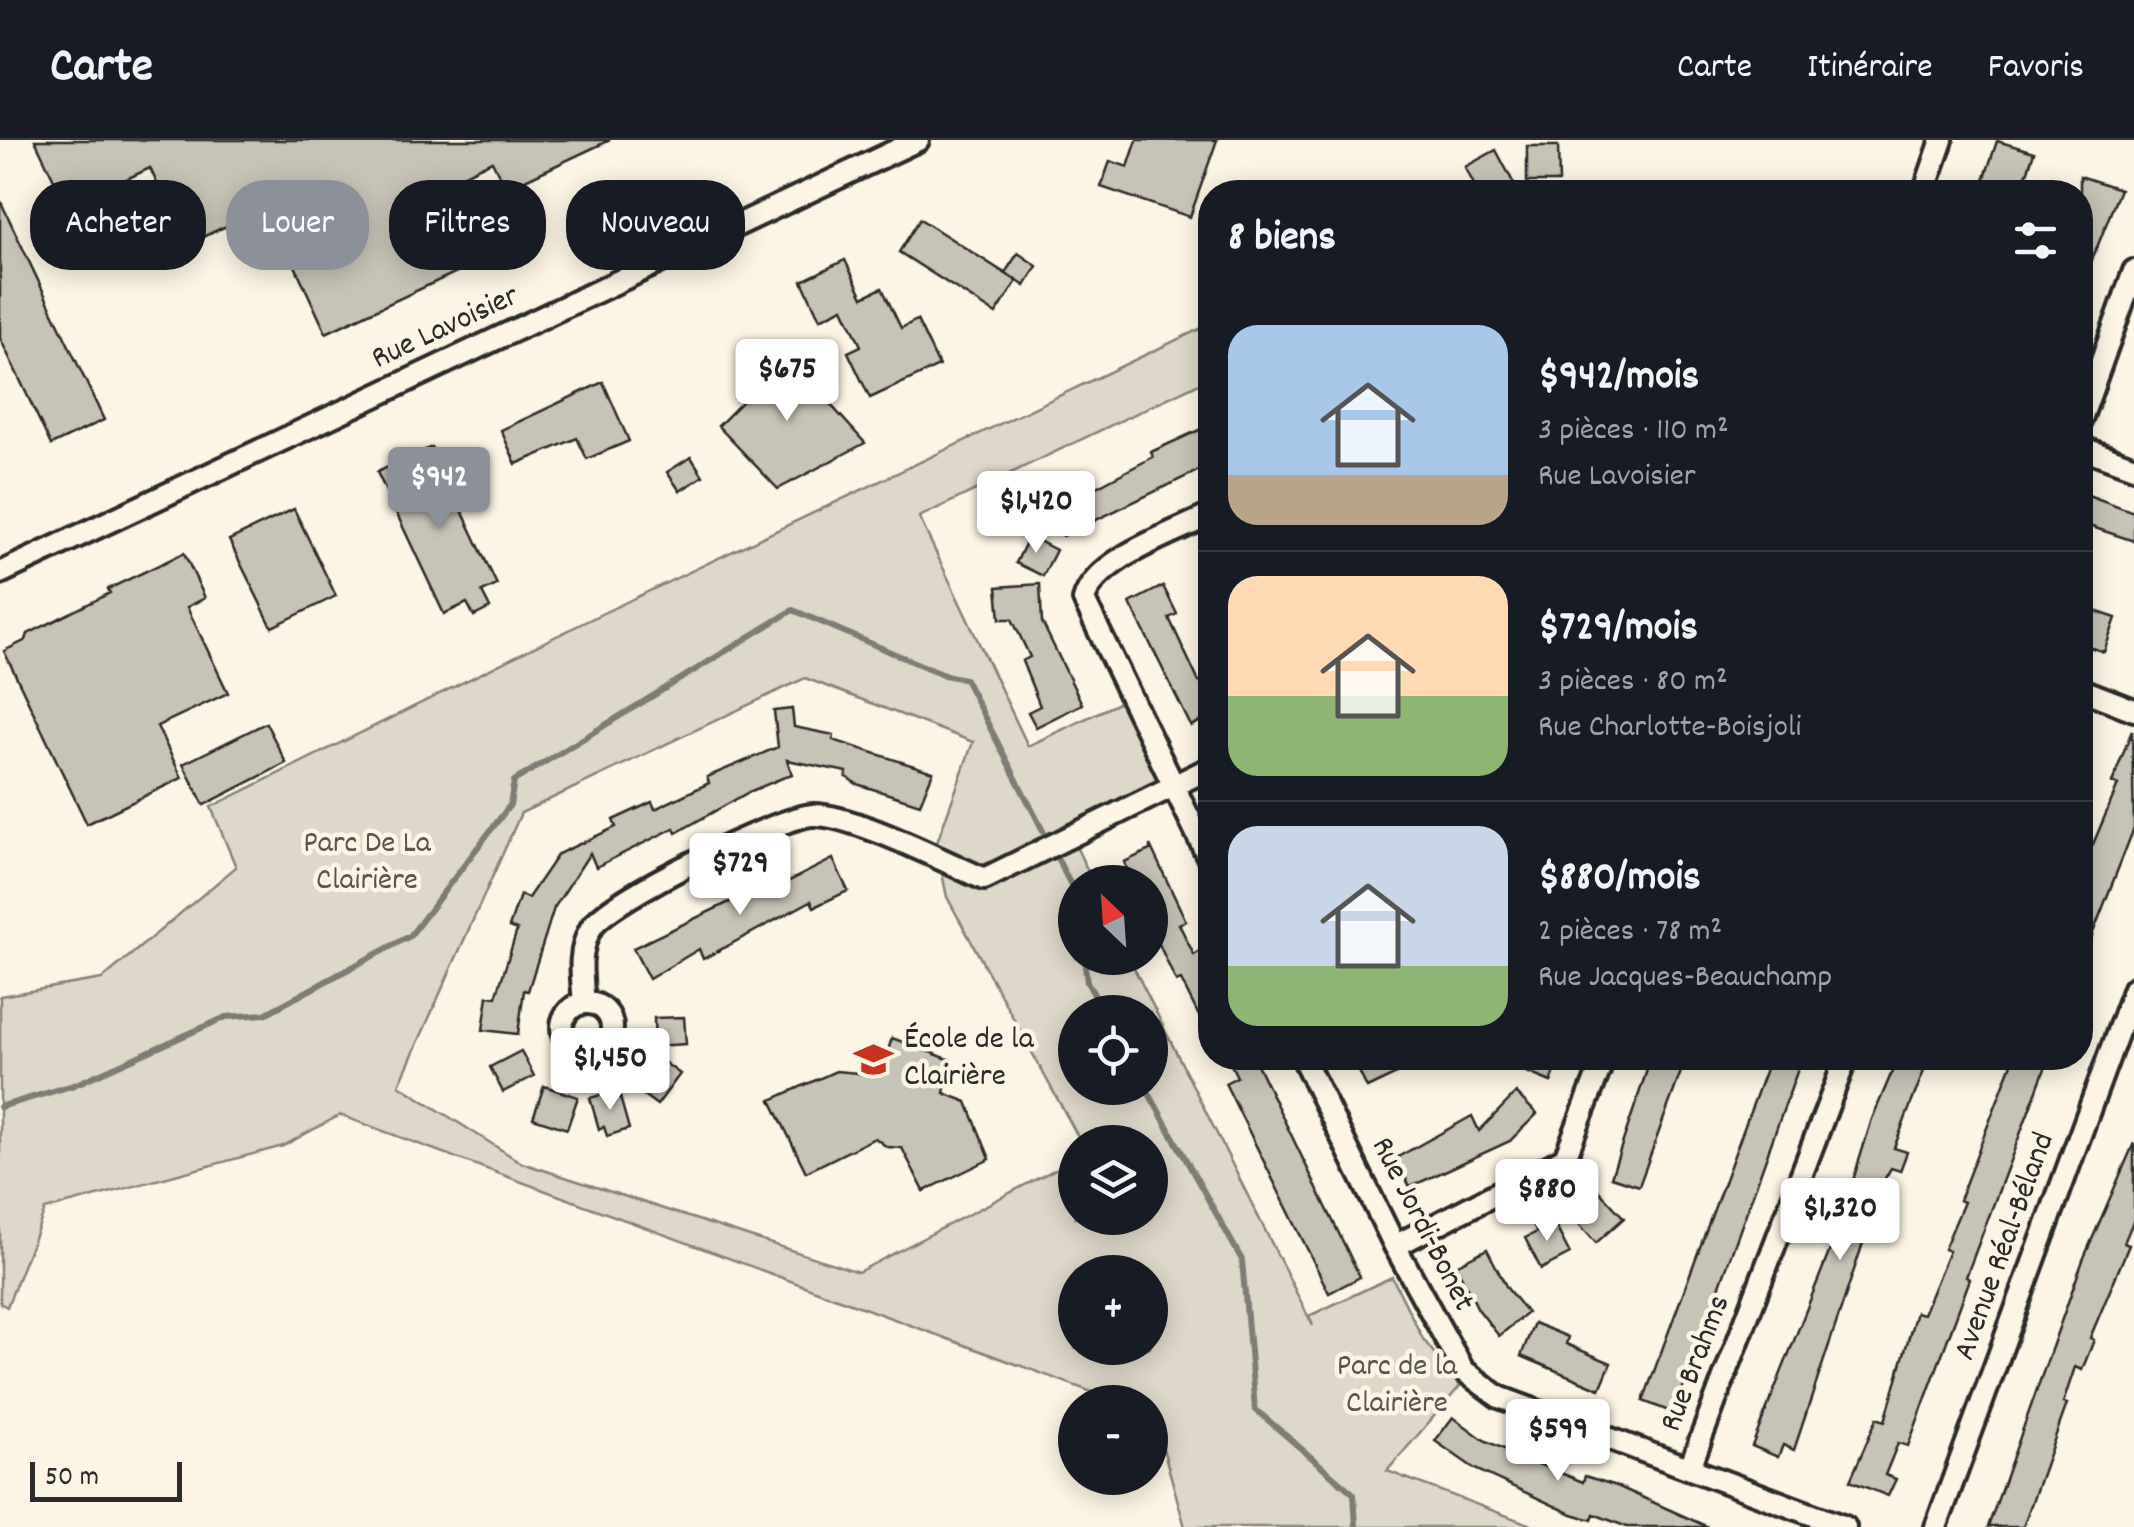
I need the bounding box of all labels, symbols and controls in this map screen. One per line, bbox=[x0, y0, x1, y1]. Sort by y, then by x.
text: Carte bbox=[50, 35, 153, 104]
text: Carte bbox=[1677, 44, 1752, 94]
text: Itinéraire bbox=[1807, 44, 1933, 94]
text: Favoris bbox=[1988, 44, 2084, 94]
chip: Acheter bbox=[30, 180, 206, 270]
chip: Louer bbox=[226, 180, 369, 270]
chip: Filtres bbox=[389, 180, 546, 270]
chip: Nouveau bbox=[566, 180, 745, 270]
text: 8 biens bbox=[1228, 210, 1336, 270]
icon: filters bbox=[2008, 213, 2063, 268]
street label: Rue Lavoisier bbox=[365, 275, 527, 383]
pin: $675 bbox=[728, 339, 846, 424]
text: $675 bbox=[758, 348, 816, 394]
text: $942/mois bbox=[1538, 349, 1699, 409]
icon: home bbox=[1308, 365, 1428, 485]
text: 3 pièces · 110 m² bbox=[1538, 409, 1729, 455]
pin: $942 bbox=[380, 447, 498, 532]
text: Rue Lavoisier bbox=[1538, 455, 1696, 501]
text: $942 bbox=[410, 456, 468, 502]
pin: $1,420 bbox=[955, 471, 1117, 556]
text: $1,420 bbox=[999, 480, 1073, 526]
text: $729/mois bbox=[1538, 600, 1698, 660]
icon: home bbox=[1308, 616, 1428, 736]
text: 3 pièces · 80 m² bbox=[1538, 660, 1728, 706]
text: Rue Charlotte-Boisjoli bbox=[1538, 706, 1801, 752]
park label: Parc De La Clairière bbox=[303, 822, 432, 905]
pin: $729 bbox=[681, 833, 799, 918]
text: $729 bbox=[711, 842, 769, 888]
text: $880/mois bbox=[1538, 850, 1701, 910]
north arrow bbox=[1058, 865, 1168, 975]
map controls bbox=[1058, 865, 1168, 1495]
icon: home bbox=[1308, 866, 1428, 986]
text: 2 pièces · 78 m² bbox=[1538, 910, 1722, 956]
text: Rue Jacques-Beauchamp bbox=[1538, 956, 1832, 1002]
button: locate bbox=[1058, 995, 1168, 1105]
place label: École de la Clairière bbox=[904, 1018, 1035, 1101]
pin: $1,450 bbox=[529, 1028, 691, 1113]
text: $1,450 bbox=[573, 1037, 647, 1083]
school or university icon: École de la Clairière bbox=[853, 1038, 895, 1080]
button: layers bbox=[1058, 1125, 1168, 1235]
street label: Avenue Réal-Béland bbox=[1943, 1127, 2069, 1367]
street label: Rue Jordi-Bonet bbox=[1357, 1130, 1485, 1320]
pin: $880 bbox=[1488, 1159, 1606, 1244]
text: $880 bbox=[1517, 1168, 1577, 1214]
pin: $1,320 bbox=[1759, 1178, 1921, 1263]
text: $1,320 bbox=[1803, 1187, 1877, 1233]
button: + bbox=[1058, 1255, 1168, 1365]
street label: Rue Brahms bbox=[1650, 1289, 1744, 1439]
park label: Parc de la Clairière bbox=[1337, 1345, 1458, 1428]
button: − bbox=[1058, 1385, 1168, 1495]
pin: $599 bbox=[1499, 1399, 1617, 1484]
text: $599 bbox=[1528, 1408, 1588, 1454]
scale bar bbox=[30, 1457, 182, 1502]
text: 50 m bbox=[45, 1459, 99, 1499]

